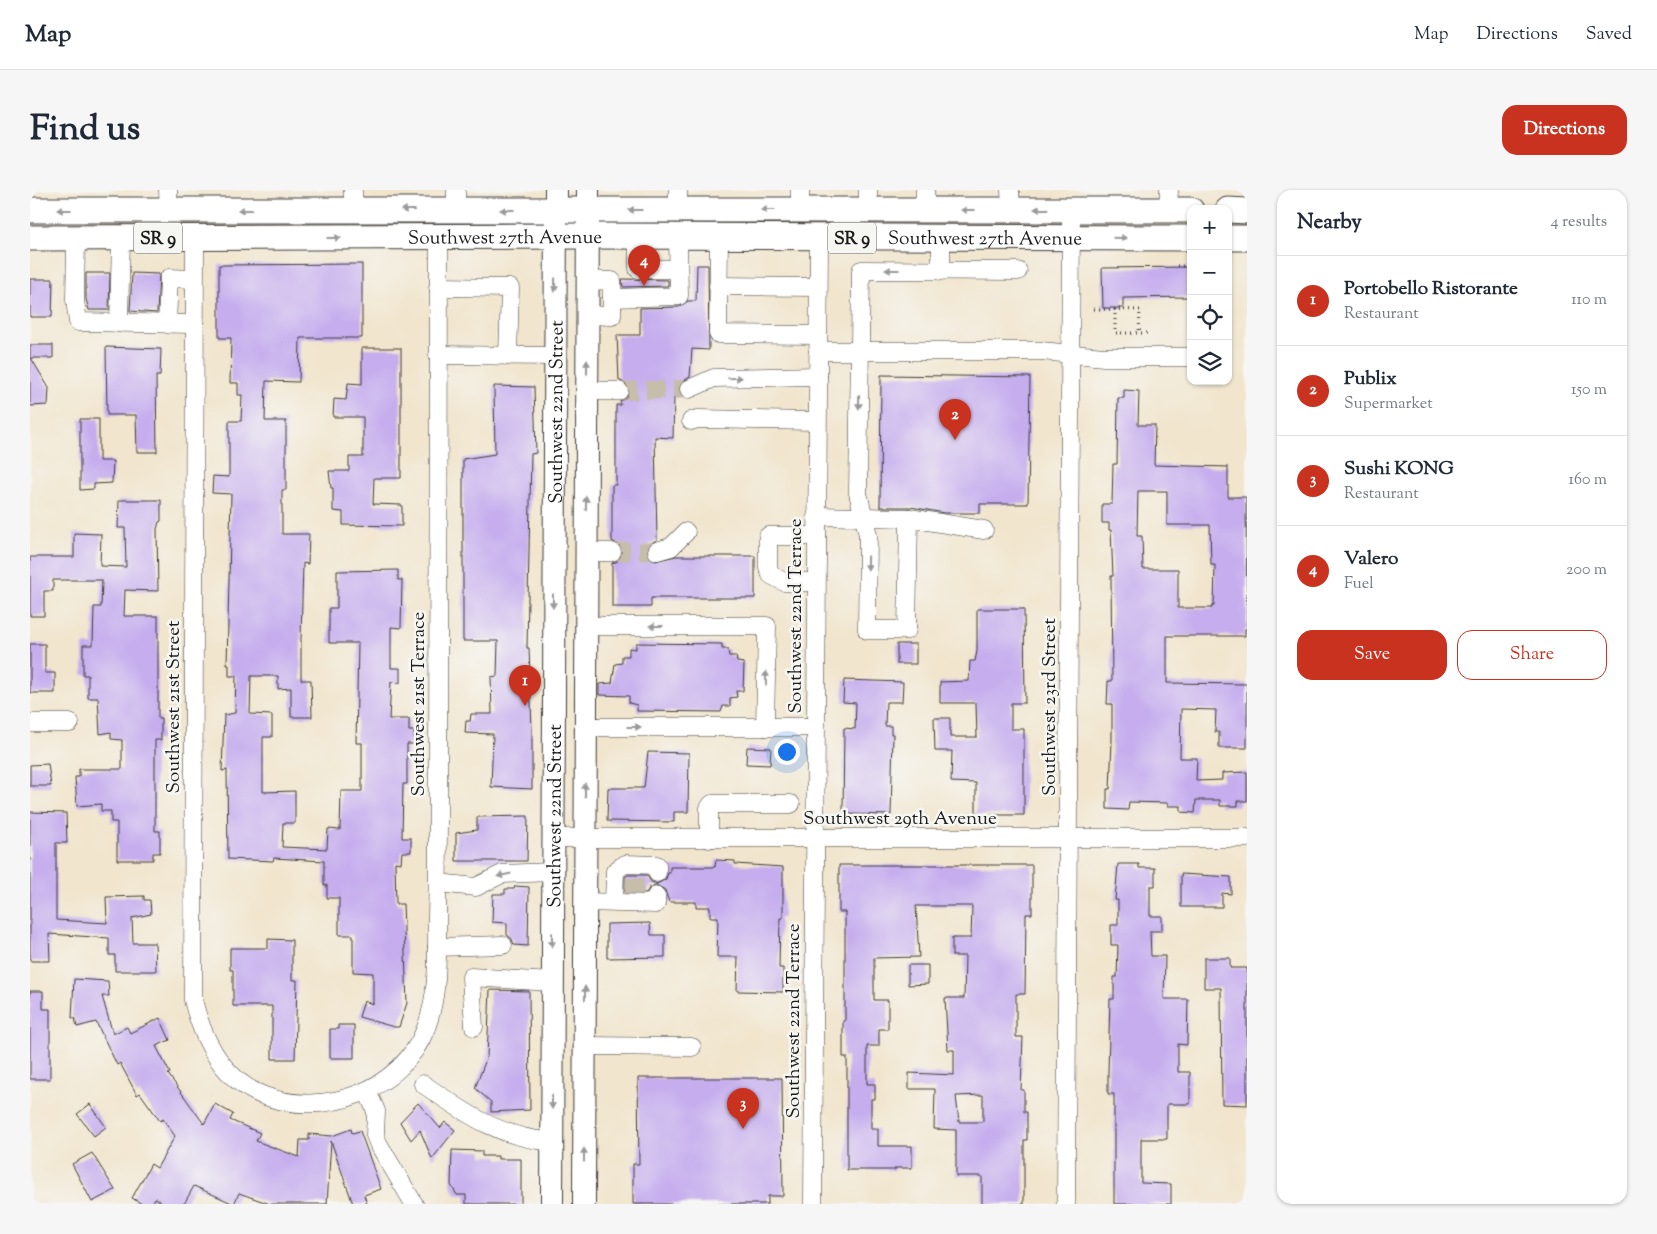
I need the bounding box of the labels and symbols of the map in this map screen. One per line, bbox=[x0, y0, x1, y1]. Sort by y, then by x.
one-way arrow bbox=[1033, 205, 1049, 213]
one-way arrow bbox=[56, 206, 72, 214]
one-way arrow bbox=[237, 206, 253, 214]
one-way arrow bbox=[399, 206, 415, 214]
one-way arrow bbox=[499, 206, 515, 214]
one-way arrow bbox=[626, 206, 642, 214]
one-way arrow bbox=[760, 206, 776, 214]
one-way arrow bbox=[959, 206, 975, 214]
road number: SR 9 bbox=[134, 222, 182, 254]
road number: SR 9 bbox=[828, 222, 876, 254]
street label: Southwest 27th Avenue bbox=[408, 225, 602, 253]
street label: Southwest 27th Avenue bbox=[888, 226, 1082, 254]
one-way arrow bbox=[326, 234, 342, 242]
one-way arrow bbox=[1112, 234, 1128, 242]
pin: 4 bbox=[628, 245, 660, 286]
one-way arrow bbox=[884, 266, 900, 274]
one-way arrow bbox=[551, 277, 559, 293]
street label: Southwest 22nd Street bbox=[544, 320, 571, 504]
one-way arrow bbox=[583, 359, 591, 375]
one-way arrow bbox=[727, 374, 743, 382]
one-way arrow bbox=[855, 394, 863, 410]
pin: 2 bbox=[939, 399, 971, 440]
one-way arrow bbox=[582, 495, 590, 511]
street label: Southwest 22nd Terrace bbox=[783, 518, 810, 713]
one-way arrow bbox=[864, 555, 872, 571]
one-way arrow bbox=[549, 593, 557, 609]
street label: Southwest 21st Terrace bbox=[406, 611, 433, 796]
street label: Southwest 23rd Street bbox=[1037, 617, 1064, 796]
street label: Southwest 21st Street bbox=[161, 620, 188, 794]
one-way arrow bbox=[648, 622, 664, 630]
pin: 1 bbox=[509, 665, 541, 706]
one-way arrow bbox=[762, 670, 770, 686]
one-way arrow bbox=[626, 723, 642, 731]
street label: Southwest 22nd Street bbox=[542, 724, 570, 908]
your location bbox=[774, 739, 800, 765]
one-way arrow bbox=[581, 781, 589, 797]
street label: Southwest 29th Avenue bbox=[803, 806, 997, 833]
one-way arrow bbox=[497, 871, 512, 879]
street label: Southwest 22nd Terrace bbox=[781, 923, 808, 1118]
one-way arrow bbox=[548, 932, 556, 948]
one-way arrow bbox=[581, 985, 589, 1001]
pin: 3 bbox=[727, 1088, 759, 1129]
one-way arrow bbox=[548, 1094, 556, 1110]
one-way arrow bbox=[580, 1147, 588, 1163]

